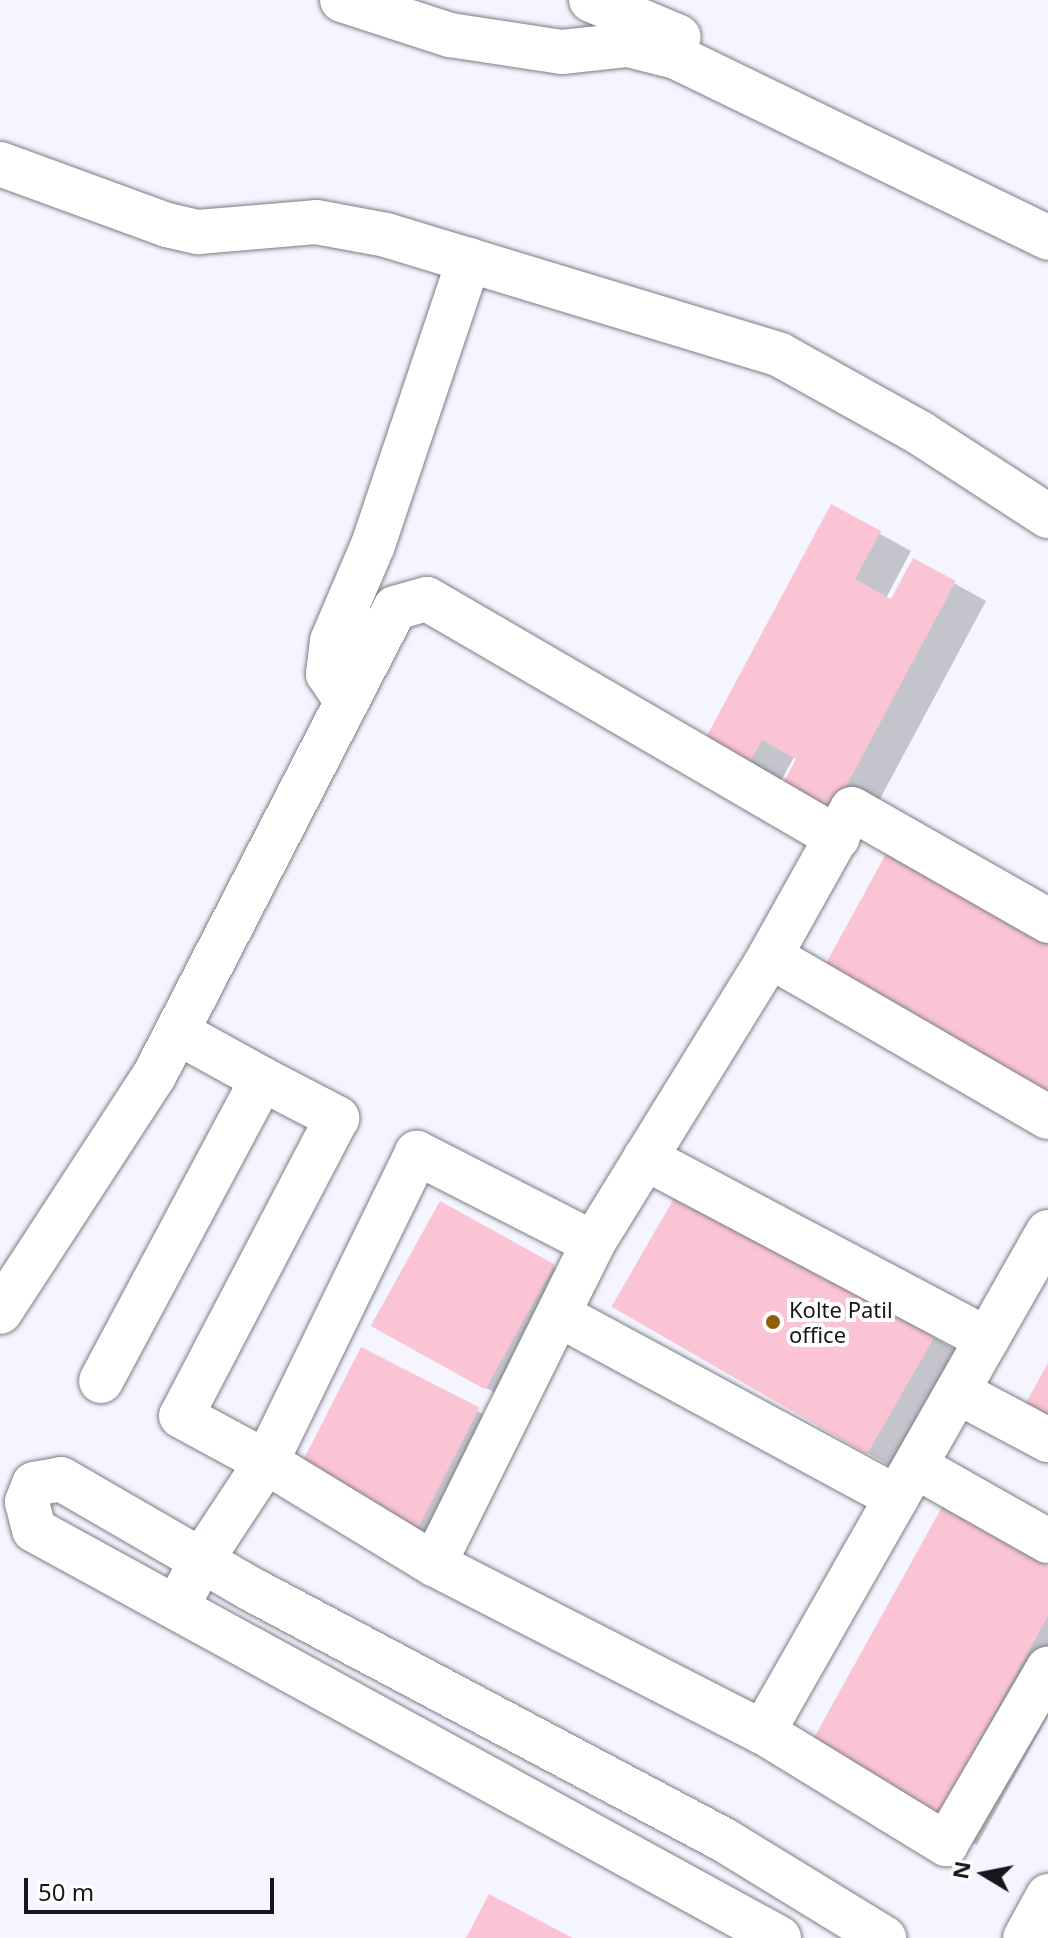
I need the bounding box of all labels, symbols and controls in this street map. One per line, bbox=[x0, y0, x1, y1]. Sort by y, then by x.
place label: Kolte Patil office bbox=[789, 1296, 893, 1348]
marker: Kolte Patil office bbox=[764, 1313, 782, 1331]
north arrow bbox=[944, 1834, 1024, 1914]
text: N bbox=[944, 1858, 977, 1881]
scale bar bbox=[28, 1862, 278, 1912]
text: 50 m bbox=[38, 1875, 94, 1908]

